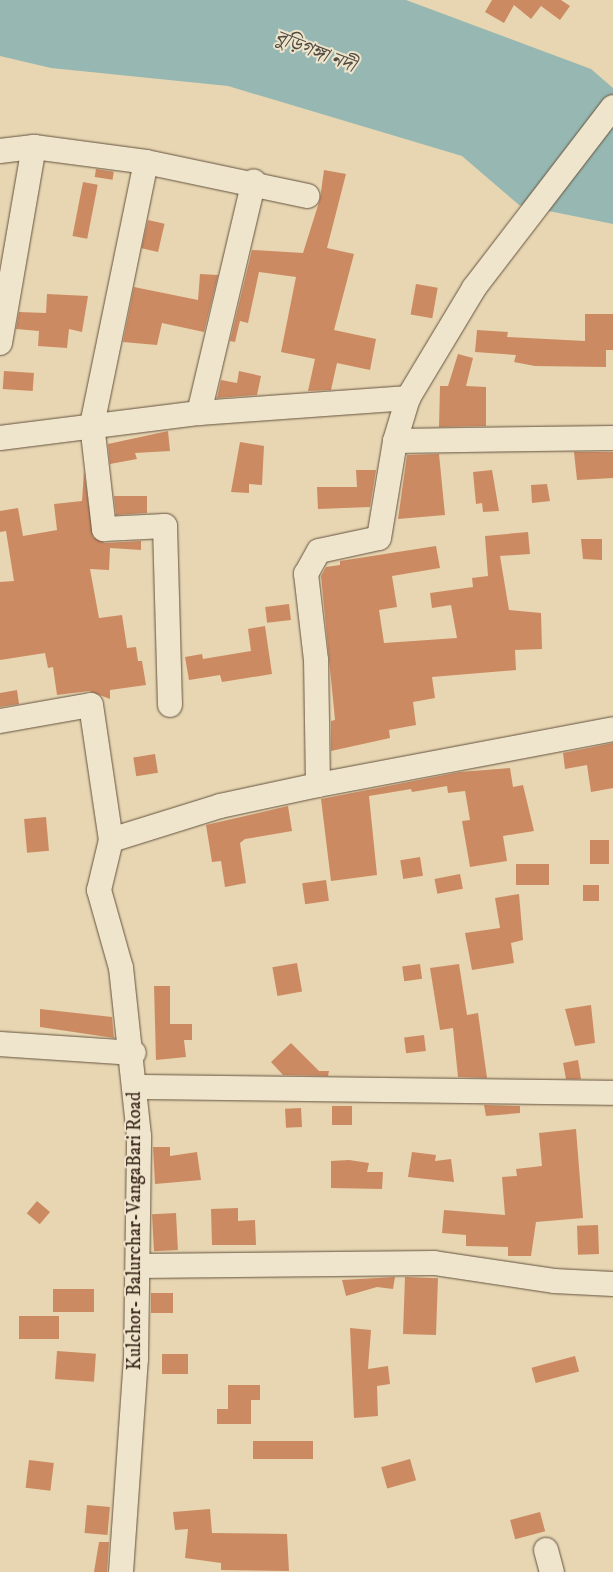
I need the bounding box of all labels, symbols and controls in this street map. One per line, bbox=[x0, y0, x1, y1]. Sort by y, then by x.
water label: বুড়িগঙ্গা নদী bbox=[271, 26, 359, 78]
street label: Kulchor- Balurchar-VangaBari Road bbox=[124, 1092, 146, 1370]

